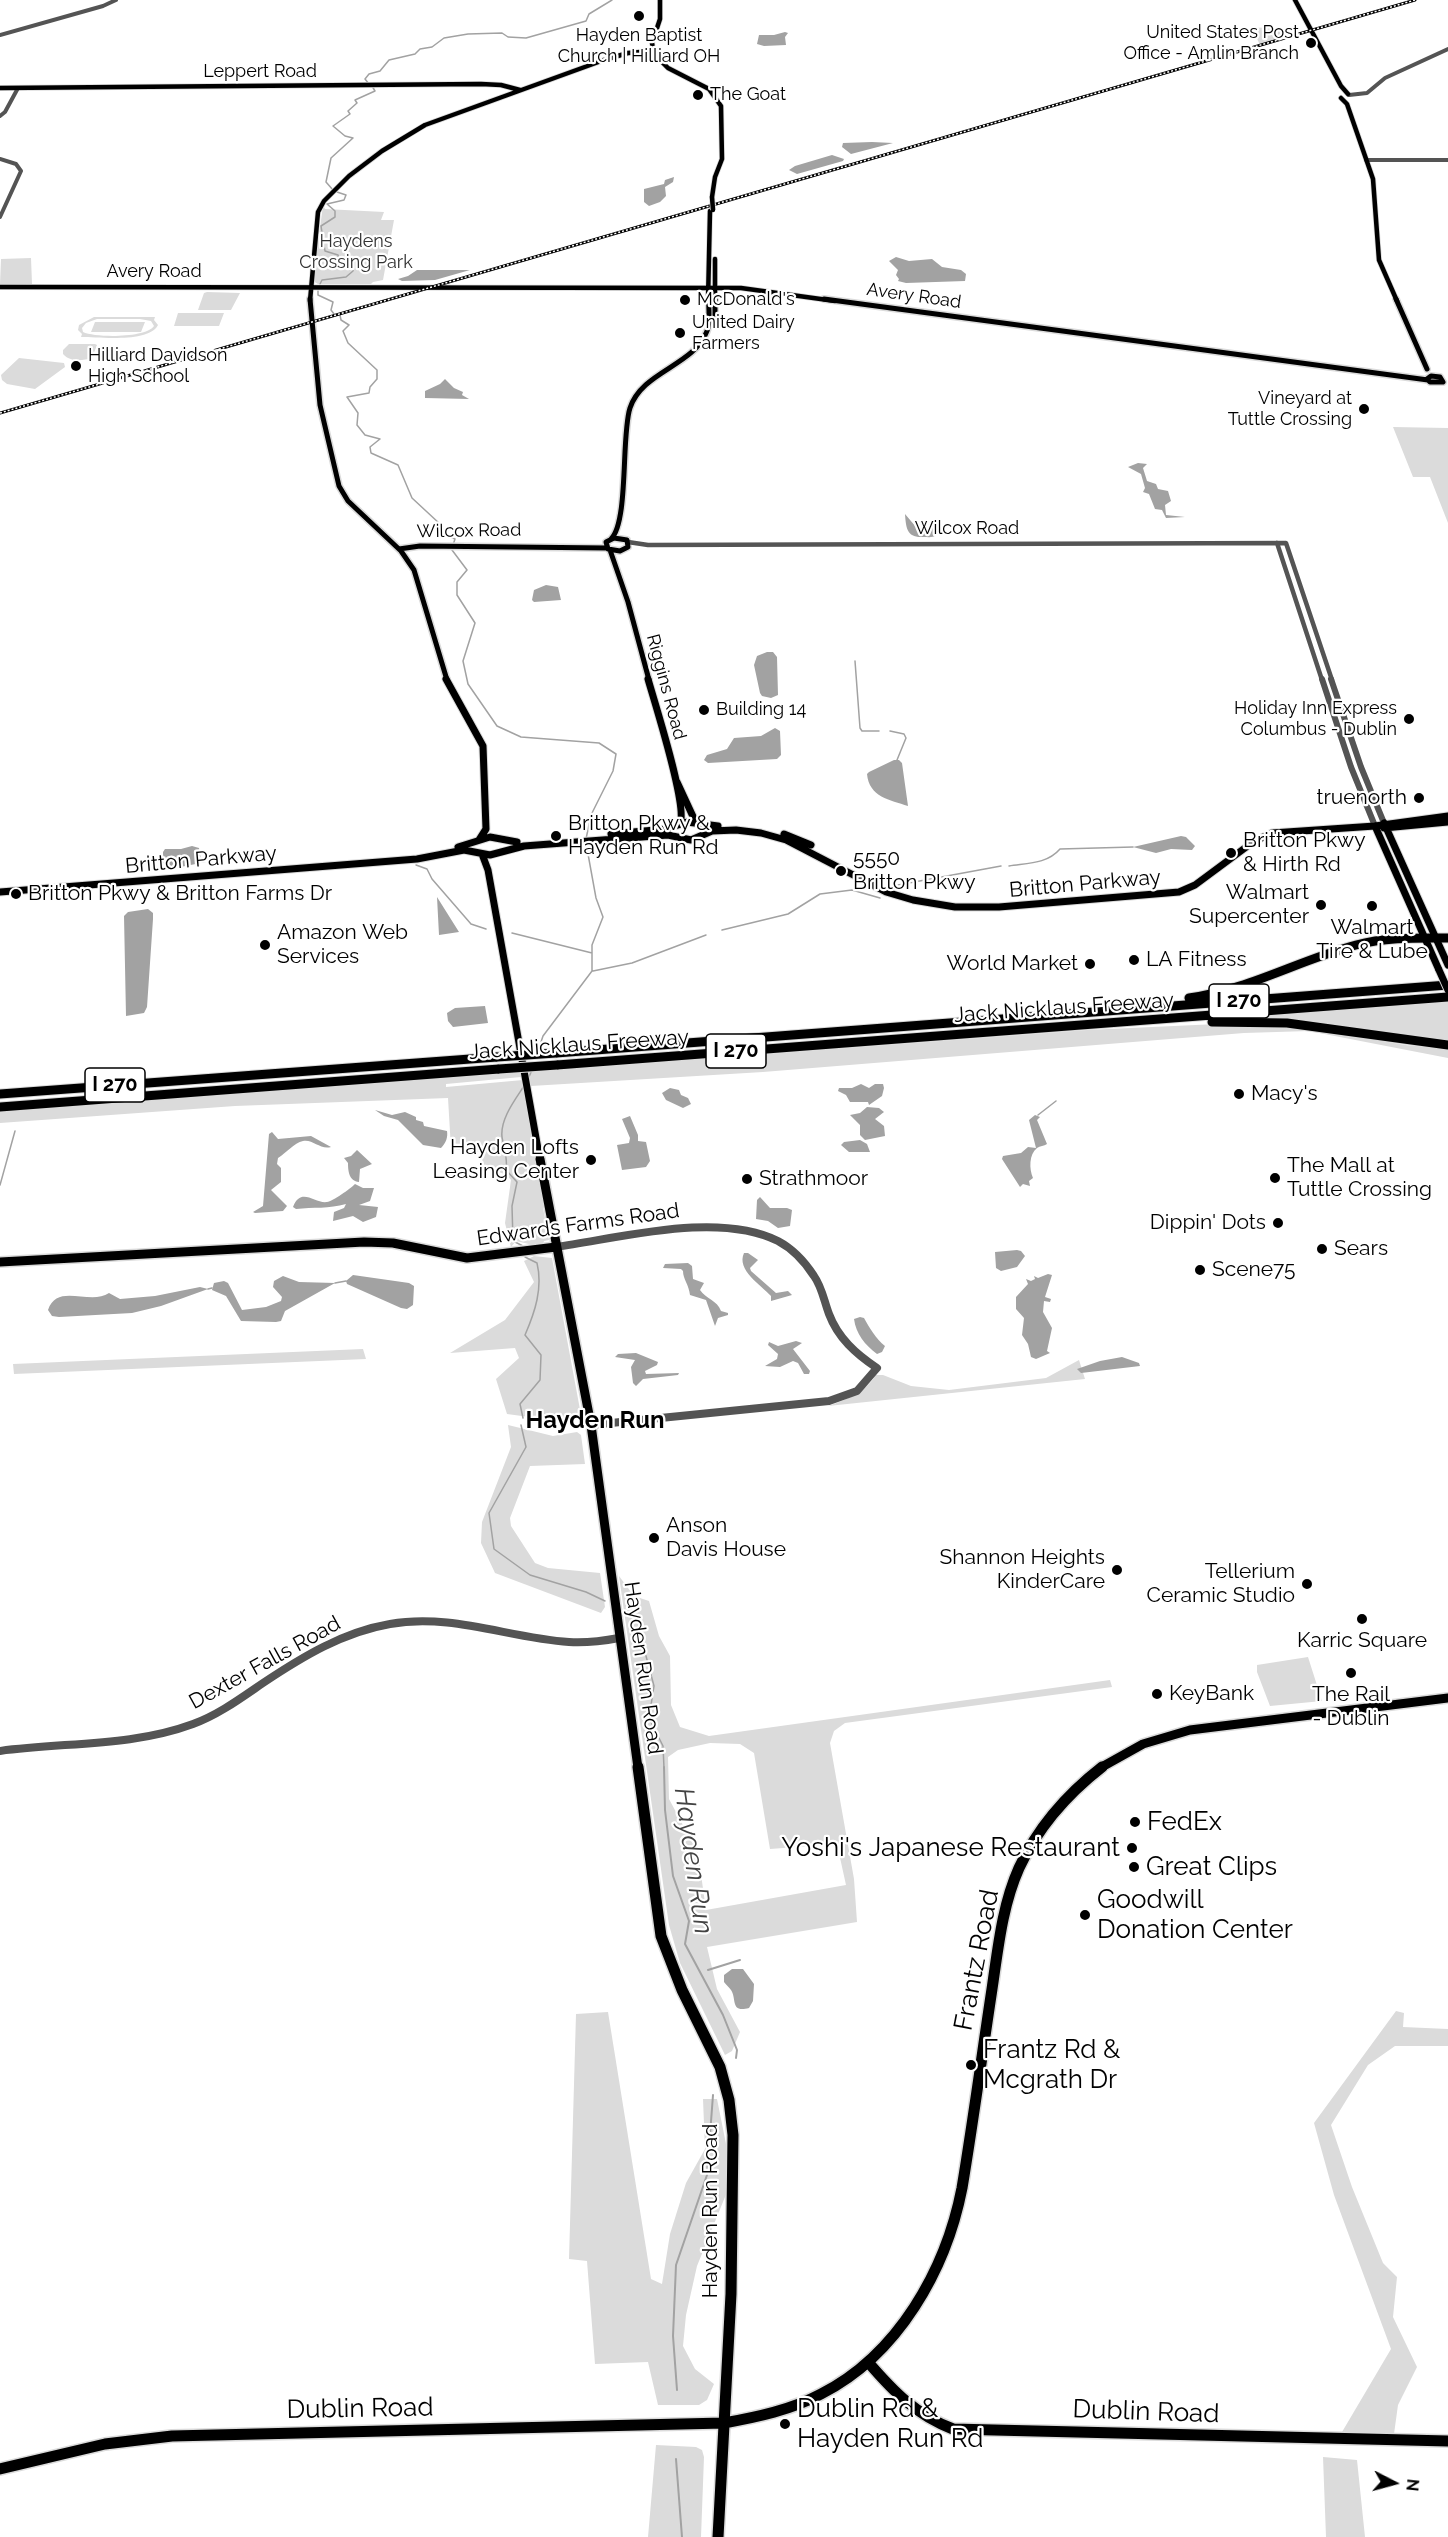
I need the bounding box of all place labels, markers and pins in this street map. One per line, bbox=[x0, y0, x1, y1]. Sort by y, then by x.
marker: Hayden Baptist Church | Hilliard OH bbox=[632, 9, 646, 23]
place label: United States Post Office - Amlin Branch bbox=[1124, 22, 1299, 64]
place label: Hayden Baptist Church | Hilliard OH bbox=[558, 25, 720, 68]
marker: United States Post Office - Amlin Branch bbox=[1304, 36, 1318, 50]
place label: The Goat bbox=[710, 84, 786, 106]
marker: The Goat bbox=[691, 88, 705, 102]
place label: McDonald's bbox=[697, 289, 795, 311]
marker: McDonald's bbox=[678, 293, 692, 307]
place label: United Dairy Farmers bbox=[692, 312, 795, 354]
marker: United Dairy Farmers bbox=[673, 326, 687, 340]
place label: Hilliard Davidson High School bbox=[88, 345, 228, 388]
marker: Hilliard Davidson High School bbox=[69, 359, 83, 373]
place label: Vineyard at Tuttle Crossing bbox=[1228, 388, 1352, 430]
marker: Vineyard at Tuttle Crossing bbox=[1357, 402, 1371, 416]
place label: Holiday Inn Express Columbus - Dublin bbox=[1234, 698, 1397, 740]
place label: Building 14 bbox=[716, 699, 806, 721]
marker: Building 14 bbox=[697, 703, 711, 717]
marker: Holiday Inn Express Columbus - Dublin bbox=[1402, 712, 1416, 726]
place label: truenorth bbox=[1316, 785, 1407, 811]
marker: truenorth bbox=[1412, 791, 1426, 805]
place label: Britton Pkwy & Hayden Run Rd bbox=[568, 811, 719, 861]
place label: Britton Pkwy & Hirth Rd bbox=[1243, 828, 1366, 878]
marker: Britton Pkwy & Hayden Run Rd bbox=[549, 829, 563, 843]
place label: 5550 Britton Pkwy bbox=[853, 846, 976, 896]
marker: Britton Pkwy & Hirth Rd bbox=[1224, 846, 1238, 860]
marker: 5550 Britton Pkwy bbox=[834, 864, 848, 878]
place label: Walmart Supercenter bbox=[1189, 880, 1309, 930]
place label: Britton Pkwy & Britton Farms Dr bbox=[28, 881, 332, 907]
marker: Britton Pkwy & Britton Farms Dr bbox=[9, 887, 23, 901]
marker: Walmart Supercenter bbox=[1314, 898, 1328, 912]
marker: Walmart Tire & Lube bbox=[1365, 899, 1379, 913]
place label: Walmart Tire & Lube bbox=[1316, 915, 1428, 965]
place label: Amazon Web Services bbox=[277, 920, 408, 970]
marker: Amazon Web Services bbox=[258, 938, 272, 952]
place label: LA Fitness bbox=[1146, 947, 1247, 973]
place label: World Market bbox=[946, 951, 1078, 977]
marker: LA Fitness bbox=[1127, 953, 1141, 967]
marker: World Market bbox=[1083, 957, 1097, 971]
place label: Macy's bbox=[1251, 1081, 1318, 1107]
marker: Macy's bbox=[1232, 1087, 1246, 1101]
place label: Hayden Lofts Leasing Center bbox=[433, 1135, 579, 1185]
marker: Hayden Lofts Leasing Center bbox=[584, 1153, 598, 1167]
place label: The Mall at Tuttle Crossing bbox=[1287, 1153, 1432, 1203]
place label: Strathmoor bbox=[759, 1166, 868, 1192]
marker: The Mall at Tuttle Crossing bbox=[1268, 1171, 1282, 1185]
marker: Strathmoor bbox=[740, 1172, 754, 1186]
place label: Dippin' Dots bbox=[1150, 1210, 1266, 1236]
marker: Dippin' Dots bbox=[1271, 1216, 1285, 1230]
place label: Sears bbox=[1334, 1236, 1388, 1262]
marker: Sears bbox=[1315, 1242, 1329, 1256]
place label: Scene75 bbox=[1212, 1257, 1295, 1283]
marker: Scene75 bbox=[1193, 1263, 1207, 1277]
place label: Anson Davis House bbox=[666, 1513, 786, 1563]
marker: Anson Davis House bbox=[647, 1531, 661, 1545]
place label: Shannon Heights KinderCare bbox=[939, 1545, 1105, 1595]
place label: Tellerium Ceramic Studio bbox=[1147, 1559, 1295, 1609]
marker: Shannon Heights KinderCare bbox=[1110, 1563, 1124, 1577]
marker: Tellerium Ceramic Studio bbox=[1300, 1577, 1314, 1591]
marker: Karric Square bbox=[1355, 1612, 1369, 1626]
place label: Karric Square bbox=[1297, 1628, 1427, 1654]
marker: The Rail - Dublin bbox=[1344, 1666, 1358, 1680]
place label: KeyBank bbox=[1169, 1681, 1254, 1707]
place label: The Rail - Dublin bbox=[1312, 1682, 1390, 1732]
marker: KeyBank bbox=[1150, 1687, 1164, 1701]
place label: FedEx bbox=[1147, 1806, 1222, 1838]
marker: FedEx bbox=[1128, 1815, 1142, 1829]
place label: Yoshi's Japanese Restaurant bbox=[781, 1832, 1120, 1864]
marker: Yoshi's Japanese Restaurant bbox=[1125, 1841, 1139, 1855]
place label: Great Clips bbox=[1146, 1851, 1277, 1883]
marker: Great Clips bbox=[1127, 1860, 1141, 1874]
place label: Goodwill Donation Center bbox=[1097, 1884, 1293, 1946]
marker: Goodwill Donation Center bbox=[1078, 1908, 1092, 1922]
place label: Frantz Rd & Mcgrath Dr bbox=[983, 2034, 1120, 2096]
marker: Frantz Rd & Mcgrath Dr bbox=[964, 2058, 978, 2072]
place label: Dublin Rd & Hayden Run Rd bbox=[797, 2393, 983, 2454]
marker: Dublin Rd & Hayden Run Rd bbox=[778, 2417, 792, 2431]

